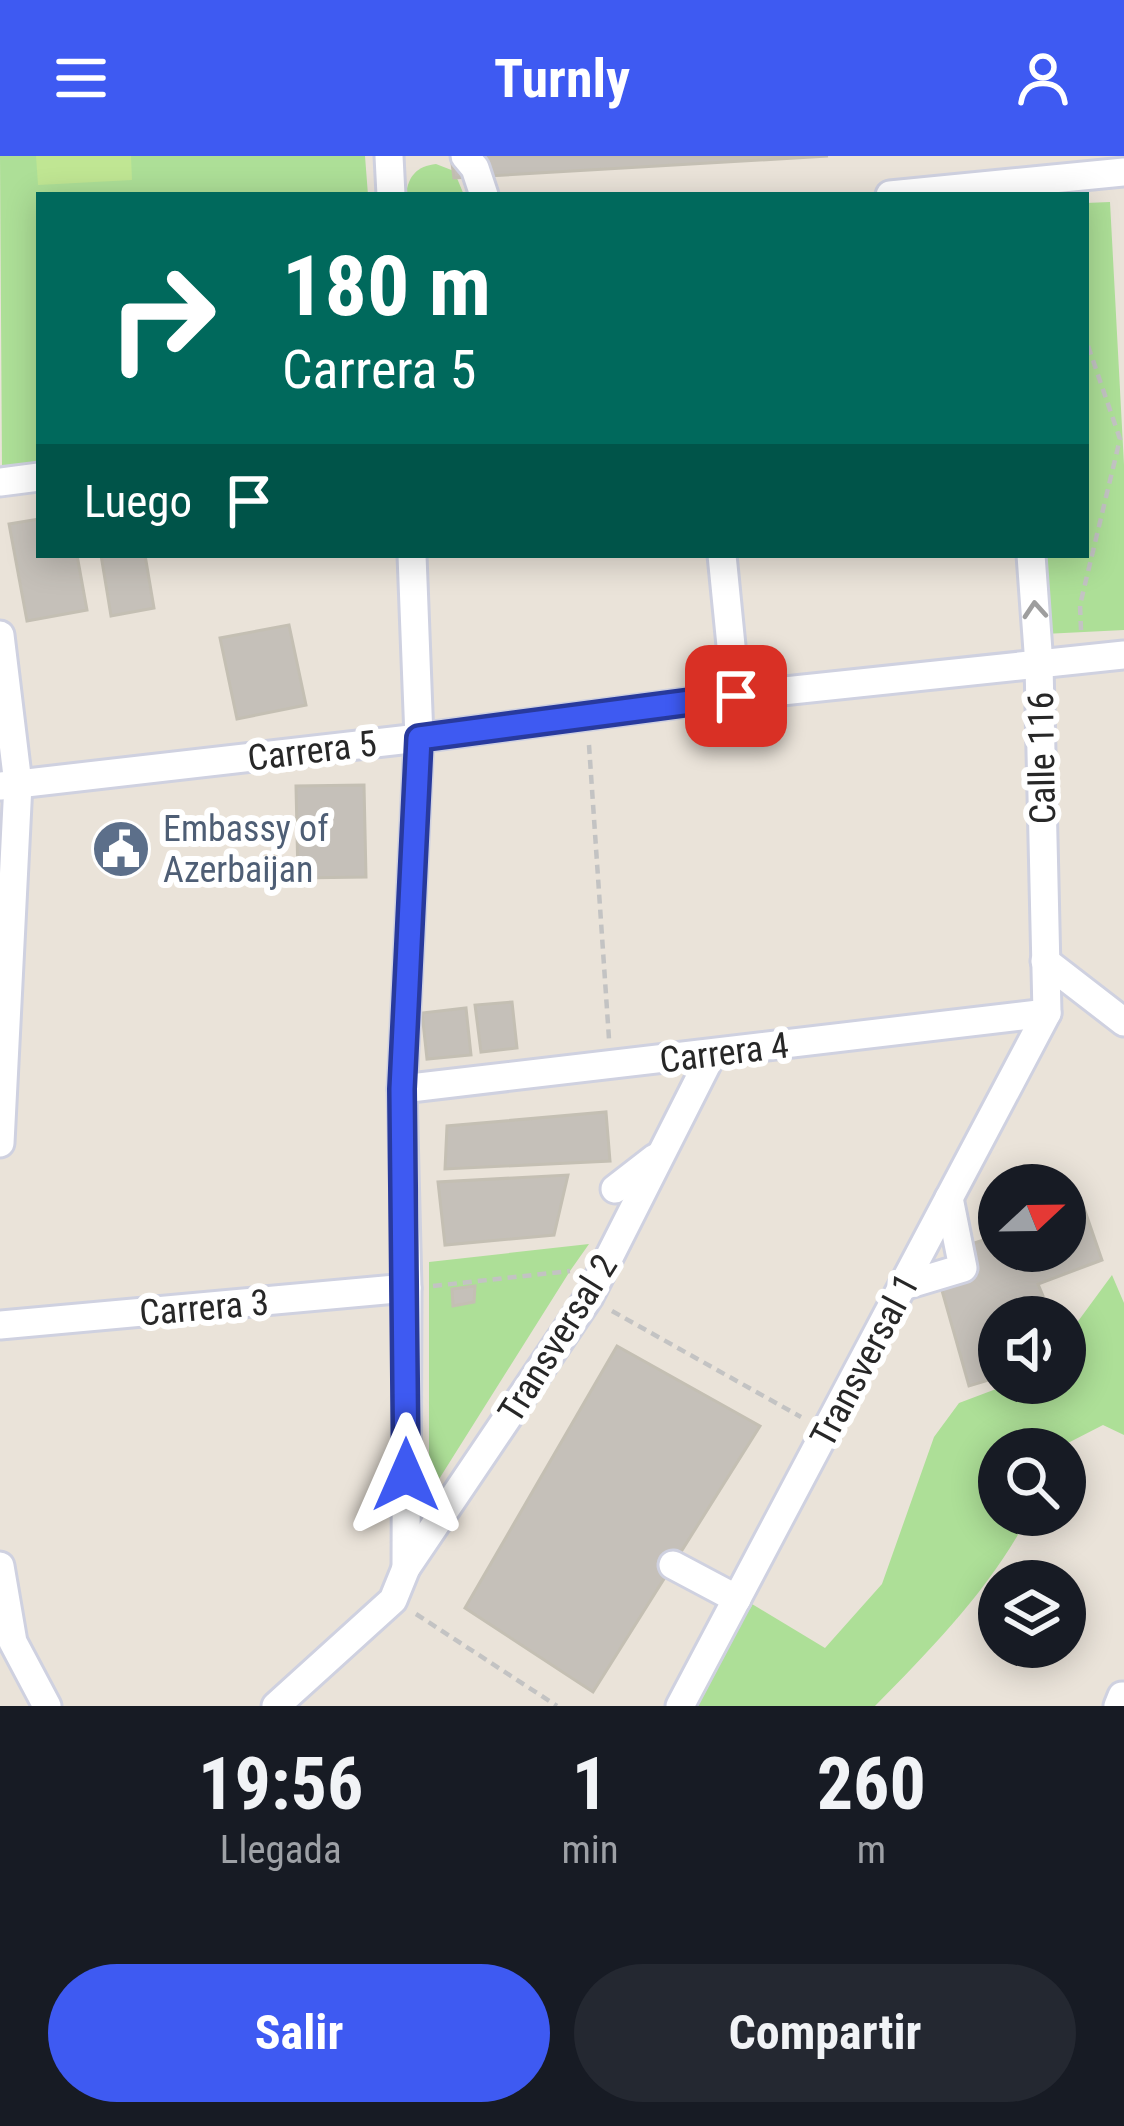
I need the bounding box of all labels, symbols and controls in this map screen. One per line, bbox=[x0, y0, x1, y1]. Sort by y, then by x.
icon: menu bbox=[48, 45, 114, 111]
icon: person bbox=[1010, 45, 1076, 111]
text: Turnly bbox=[494, 47, 630, 110]
text: 180 m bbox=[282, 237, 491, 336]
icon: right bbox=[84, 240, 240, 396]
text: Carrera 5 bbox=[282, 338, 477, 401]
icon: arrive bbox=[216, 468, 282, 534]
text: Luego bbox=[84, 475, 192, 528]
one-way arrow bbox=[1023, 600, 1049, 619]
pin bbox=[685, 645, 787, 747]
icon: arrive bbox=[703, 663, 769, 729]
street label: Calle 116 bbox=[1020, 691, 1064, 825]
street label: Carrera 5 bbox=[245, 722, 379, 780]
place label: Embassy of Azerbaijan bbox=[163, 808, 329, 891]
public building icon: Embassy of Azerbaijan bbox=[90, 818, 152, 880]
street label: Carrera 4 bbox=[657, 1024, 791, 1082]
north arrow bbox=[978, 1164, 1086, 1272]
map controls bbox=[978, 1164, 1086, 1668]
street label: Transversal 2 bbox=[490, 1247, 626, 1430]
street label: Transversal 1 bbox=[802, 1267, 928, 1454]
street label: Carrera 3 bbox=[138, 1281, 271, 1335]
button: sound bbox=[978, 1296, 1086, 1404]
position arrow bbox=[343, 1412, 469, 1538]
button: search bbox=[978, 1428, 1086, 1536]
button: layers bbox=[978, 1560, 1086, 1668]
text: 19:56 bbox=[198, 1742, 363, 1827]
text: 1 bbox=[572, 1742, 608, 1827]
text: 260 bbox=[817, 1742, 926, 1827]
text: Llegada bbox=[220, 1827, 342, 1873]
text: min bbox=[561, 1827, 619, 1873]
text: m bbox=[857, 1827, 886, 1873]
button: Salir bbox=[48, 1964, 550, 2102]
button: Compartir bbox=[574, 1964, 1076, 2102]

